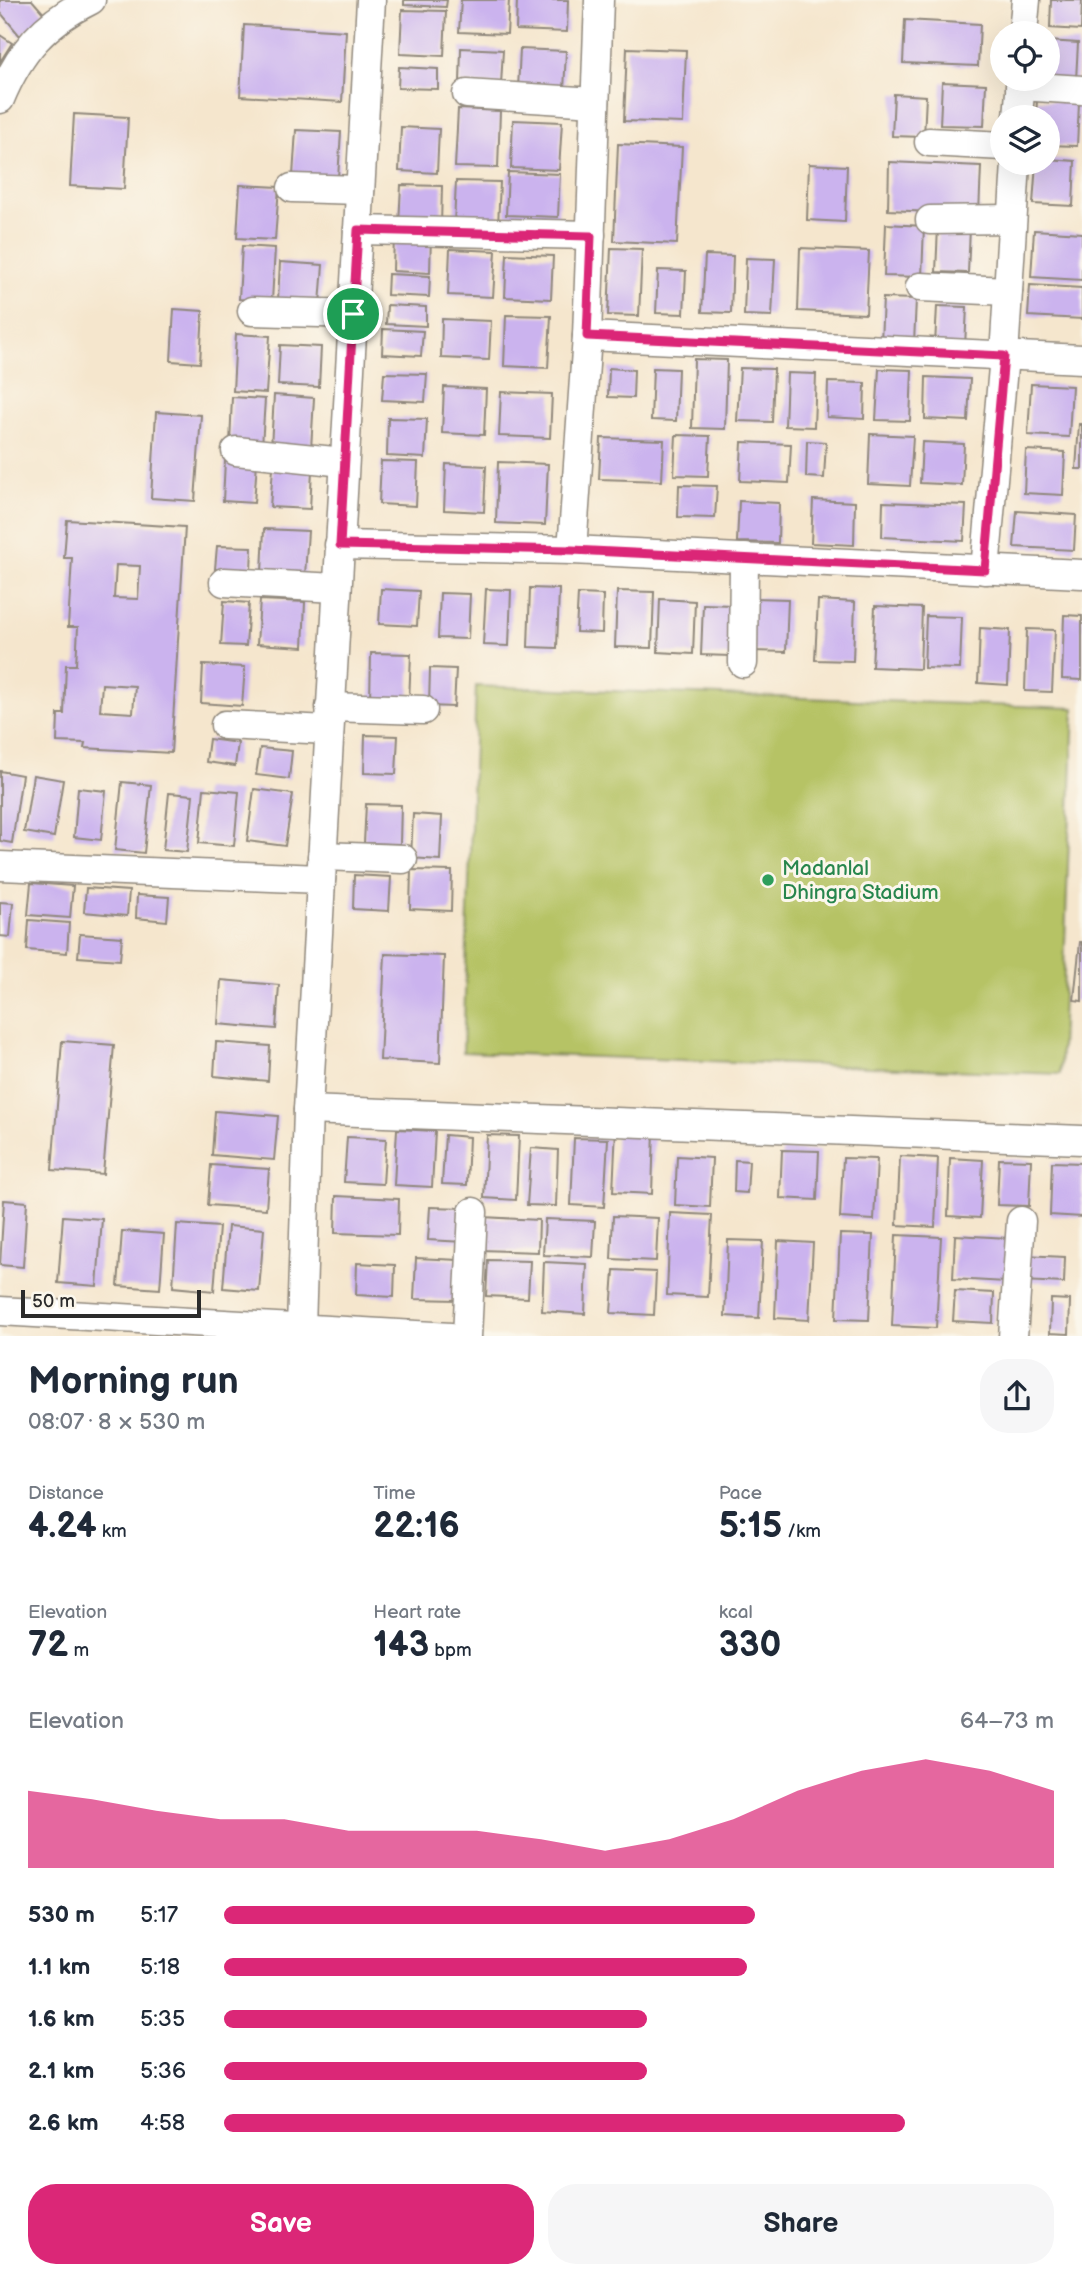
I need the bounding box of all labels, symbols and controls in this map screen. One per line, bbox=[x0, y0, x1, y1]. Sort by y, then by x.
map controls bbox=[990, 21, 1060, 175]
button: locate bbox=[990, 21, 1060, 91]
button: layers bbox=[990, 105, 1060, 175]
pin bbox=[323, 284, 383, 344]
icon: arrive bbox=[334, 295, 372, 333]
place label: Madanlal Dhingra Stadium bbox=[782, 856, 939, 905]
marker: Madanlal Dhingra Stadium bbox=[760, 872, 776, 888]
scale bar bbox=[21, 1288, 201, 1319]
text: 50 m bbox=[32, 1290, 75, 1313]
text: Morning run bbox=[28, 1359, 239, 1404]
button: share bbox=[980, 1359, 1054, 1433]
text: 08:07 · 8 × 530 m bbox=[28, 1408, 205, 1436]
text: Distance bbox=[28, 1482, 104, 1505]
text: Time bbox=[373, 1482, 415, 1505]
text: Pace bbox=[719, 1482, 762, 1505]
text: 4.24 bbox=[28, 1505, 97, 1548]
text: 22:16 bbox=[373, 1505, 460, 1548]
text: 5:15 bbox=[719, 1505, 782, 1548]
text: km bbox=[97, 1520, 127, 1543]
text: /km bbox=[782, 1520, 821, 1543]
text: Elevation bbox=[28, 1601, 107, 1624]
text: Heart rate bbox=[373, 1601, 461, 1624]
text: kcal bbox=[719, 1601, 753, 1624]
text: 72 bbox=[28, 1624, 68, 1667]
text: 143 bbox=[373, 1624, 429, 1667]
text: 330 bbox=[719, 1624, 781, 1667]
text: m bbox=[68, 1639, 89, 1662]
text: bpm bbox=[429, 1639, 472, 1662]
text: Elevation bbox=[28, 1707, 124, 1735]
text: 64–73 m bbox=[960, 1707, 1054, 1735]
text: 530 m bbox=[28, 1901, 95, 1929]
text: 5:17 bbox=[140, 1901, 178, 1929]
text: 1.1 km bbox=[28, 1953, 90, 1981]
text: 5:18 bbox=[140, 1953, 180, 1981]
text: 1.6 km bbox=[28, 2005, 95, 2033]
text: 5:35 bbox=[140, 2005, 185, 2033]
text: 2.1 km bbox=[28, 2057, 94, 2085]
text: 5:36 bbox=[140, 2057, 186, 2085]
text: 2.6 km bbox=[28, 2109, 99, 2137]
text: 4:58 bbox=[140, 2109, 185, 2137]
button: Save bbox=[28, 2184, 534, 2264]
button: Share bbox=[548, 2184, 1054, 2264]

